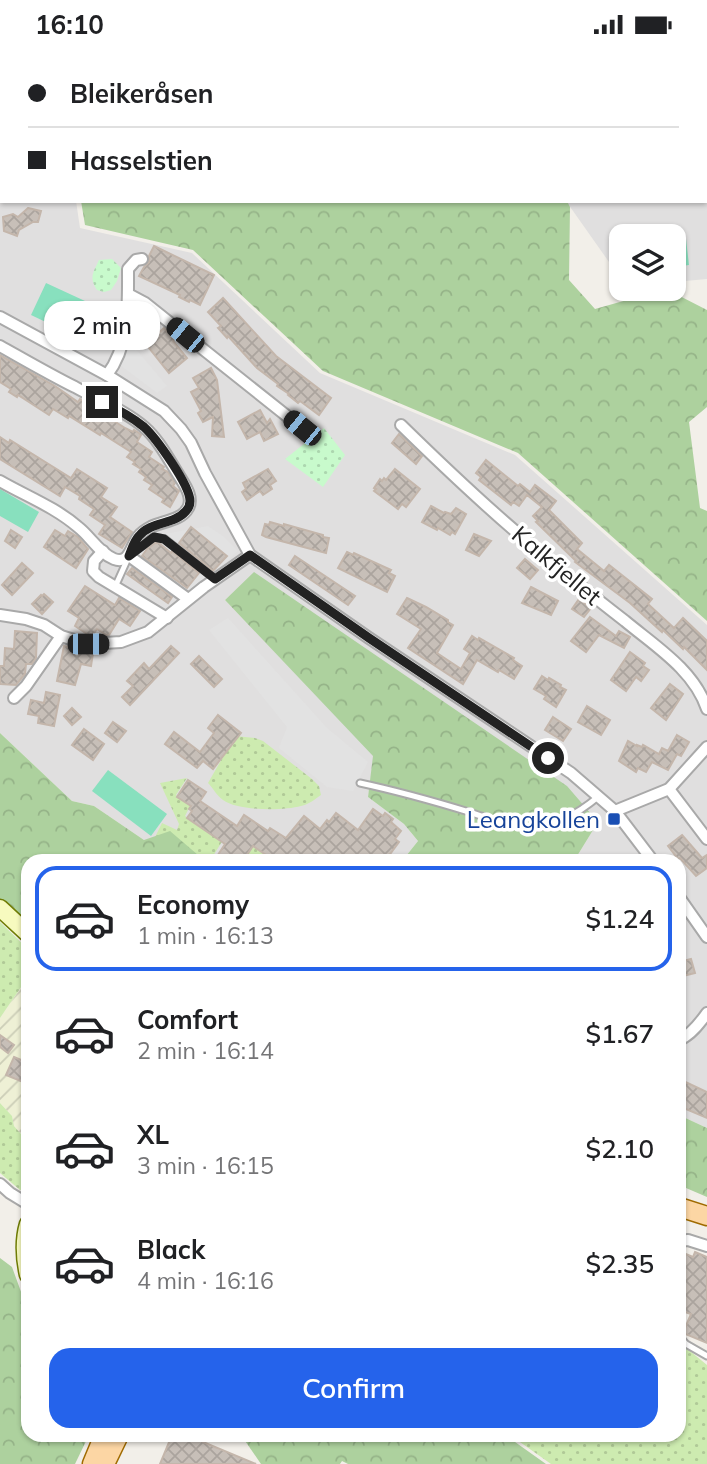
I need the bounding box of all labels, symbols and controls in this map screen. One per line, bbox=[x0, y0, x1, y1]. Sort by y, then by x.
text: 16:10 bbox=[35, 8, 104, 41]
text: Bleikeråsen bbox=[70, 77, 213, 110]
text: Hasselstien bbox=[70, 144, 213, 177]
map controls bbox=[609, 224, 686, 301]
button: layers bbox=[609, 224, 686, 301]
callout: 2 min bbox=[44, 301, 160, 349]
text: 2 min bbox=[72, 311, 132, 340]
car bbox=[163, 314, 208, 356]
route end bbox=[86, 386, 118, 418]
car bbox=[280, 407, 325, 449]
street label: Kalkfjellet bbox=[506, 519, 608, 611]
car bbox=[68, 634, 110, 655]
route start bbox=[532, 742, 564, 774]
place label: Leangkollen bbox=[467, 804, 600, 834]
marker: Leangkollen bbox=[606, 811, 622, 827]
icon: car bbox=[53, 887, 116, 950]
text: Economy bbox=[137, 888, 249, 921]
text: $1.24 bbox=[585, 902, 654, 935]
text: 1 min · 16:13 bbox=[137, 921, 274, 950]
icon: car bbox=[53, 1002, 116, 1065]
text: Comfort bbox=[137, 1003, 238, 1036]
text: $1.67 bbox=[585, 1017, 654, 1050]
text: 2 min · 16:14 bbox=[137, 1036, 274, 1065]
icon: car bbox=[53, 1117, 116, 1180]
text: XL bbox=[137, 1118, 169, 1151]
text: $2.10 bbox=[585, 1132, 654, 1165]
text: 3 min · 16:15 bbox=[137, 1151, 274, 1180]
icon: car bbox=[53, 1232, 116, 1295]
text: Black bbox=[137, 1233, 205, 1266]
text: $2.35 bbox=[585, 1247, 654, 1280]
text: 4 min · 16:16 bbox=[137, 1266, 274, 1295]
button: Confirm bbox=[49, 1348, 658, 1428]

